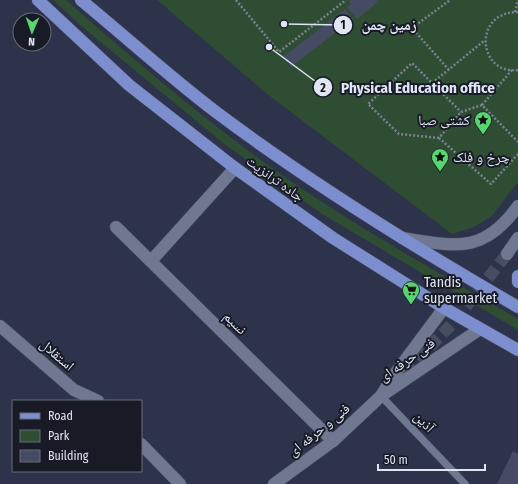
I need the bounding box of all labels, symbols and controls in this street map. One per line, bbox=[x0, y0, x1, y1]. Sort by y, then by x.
callout: زمین چمن bbox=[333, 11, 424, 38]
north arrow bbox=[12, 12, 52, 52]
text: زمین چمن bbox=[361, 16, 417, 34]
text: 1 bbox=[340, 18, 346, 32]
text: N bbox=[28, 35, 35, 48]
callout: Physical Education office bbox=[313, 74, 503, 101]
text: Physical Education office bbox=[341, 79, 495, 97]
text: 2 bbox=[319, 81, 326, 95]
place icon: کشتی صبا bbox=[473, 110, 493, 135]
place label: کشتی صبا bbox=[418, 112, 470, 129]
place icon: چرخ و فلک bbox=[430, 147, 450, 172]
place label: چرخ و فلک bbox=[453, 149, 510, 167]
street label: جاده ترانزیت bbox=[243, 152, 307, 206]
place label: Tandis supermarket bbox=[424, 274, 497, 307]
supermarket icon: Tandis supermarket bbox=[401, 280, 421, 305]
street label: نسيم bbox=[219, 308, 250, 339]
street label: فنی حرفه ای bbox=[376, 334, 439, 386]
street label: استقلال bbox=[36, 336, 78, 374]
legend bbox=[12, 400, 142, 472]
street label: فنی و حرفه ای bbox=[285, 400, 353, 460]
street label: آذین bbox=[410, 408, 438, 436]
text: Road bbox=[48, 409, 73, 423]
text: Park bbox=[48, 429, 70, 443]
scale bar bbox=[378, 446, 485, 472]
text: Building bbox=[48, 449, 89, 463]
text: 50 m bbox=[384, 453, 408, 467]

